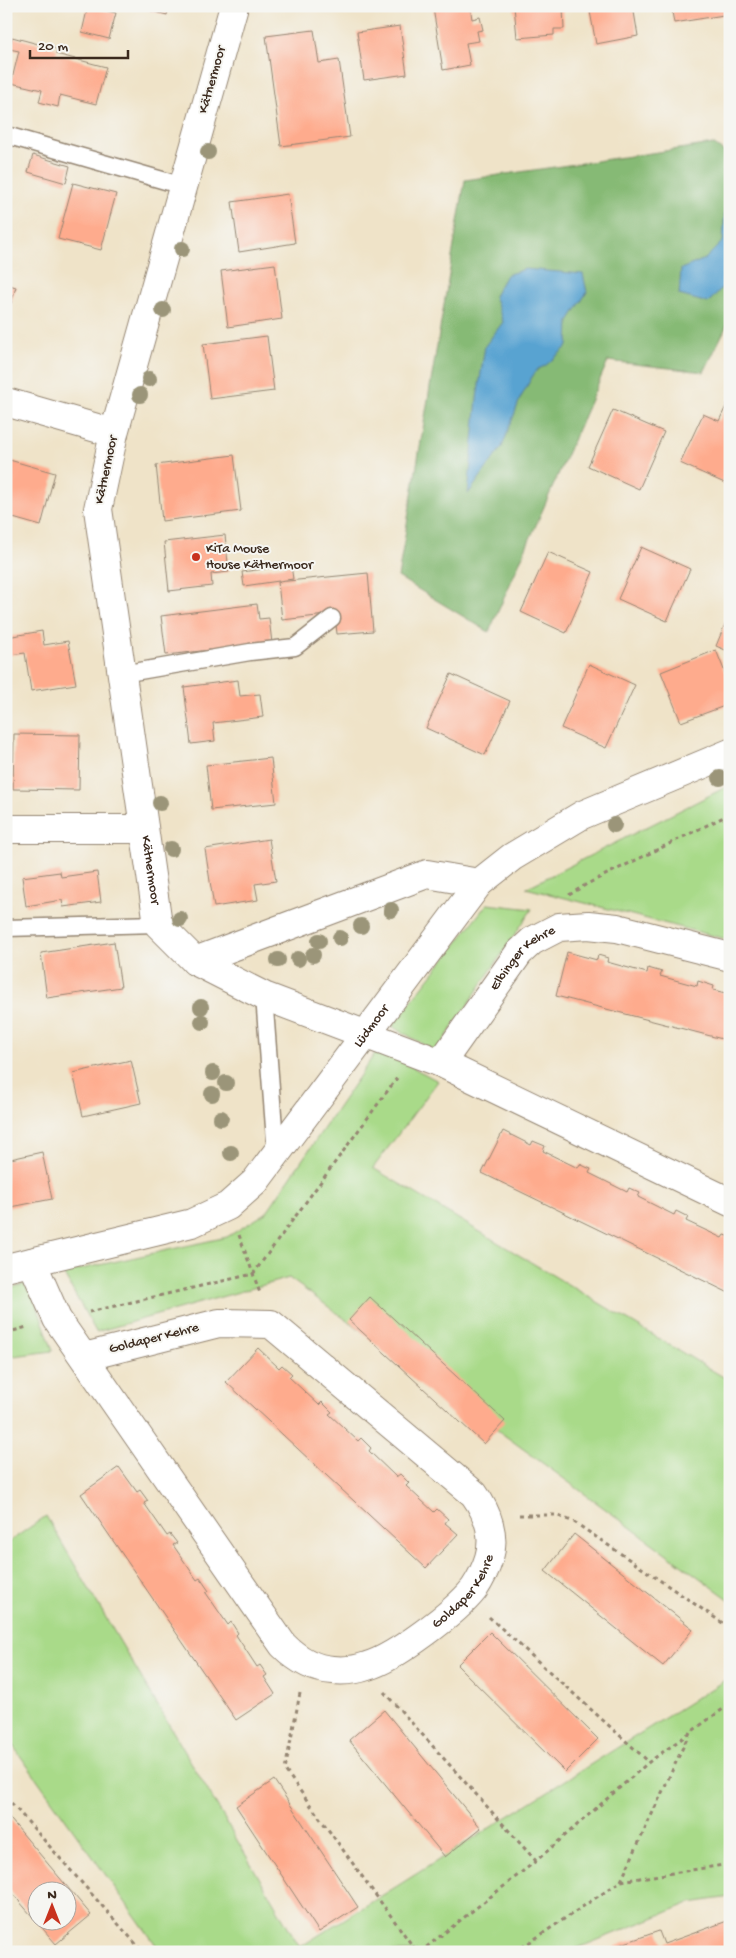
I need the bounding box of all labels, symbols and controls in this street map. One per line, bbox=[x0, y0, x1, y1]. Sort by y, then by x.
scale bar bbox=[30, 28, 128, 60]
text: 20 m bbox=[38, 38, 68, 56]
street label: Kätnermoor bbox=[195, 43, 231, 116]
street label: Kätnermoor bbox=[91, 433, 123, 506]
place label: KiTa Mouse House Kätnermoor bbox=[206, 541, 314, 574]
marker: KiTa Mouse House Kätnermoor bbox=[190, 551, 202, 563]
street label: Kätnermoor bbox=[137, 834, 164, 907]
street label: Elbinger Kehre bbox=[486, 922, 559, 994]
street label: Lüdmoor bbox=[350, 1000, 394, 1051]
street label: Goldaper Kehre bbox=[107, 1319, 202, 1358]
street label: Goldaper Kehre bbox=[429, 1552, 498, 1633]
north arrow bbox=[28, 1880, 78, 1930]
text: N bbox=[47, 1887, 57, 1904]

